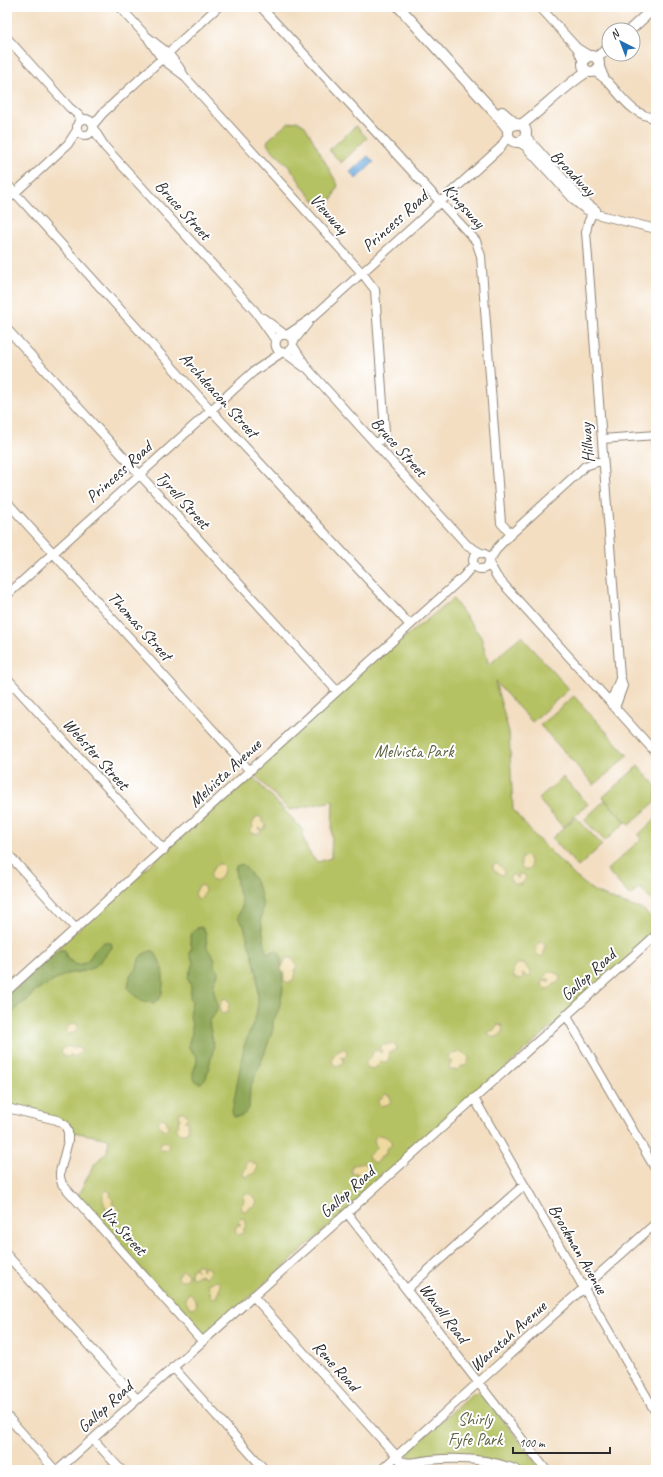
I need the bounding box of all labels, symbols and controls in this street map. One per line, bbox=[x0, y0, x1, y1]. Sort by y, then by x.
north arrow bbox=[601, 22, 641, 62]
text: N bbox=[607, 26, 623, 42]
street label: Broadway bbox=[546, 146, 601, 201]
street label: Bruce Street bbox=[151, 176, 217, 246]
street label: Kingsway bbox=[439, 179, 490, 234]
street label: Princess Road bbox=[358, 184, 434, 256]
street label: Viewway bbox=[305, 189, 353, 240]
street label: Archdeacon Street bbox=[175, 348, 265, 444]
street label: Bruce Street bbox=[367, 413, 433, 483]
street label: Hillway bbox=[575, 421, 599, 464]
street label: Princess Road bbox=[82, 435, 158, 507]
street label: Tyrell Street bbox=[151, 467, 216, 535]
street label: Thomas Street bbox=[103, 587, 178, 667]
street label: Webster Street bbox=[58, 714, 135, 796]
street label: Melvista Avenue bbox=[184, 733, 267, 812]
park label: Melvista Park bbox=[374, 741, 455, 762]
street label: Gallop Road bbox=[556, 943, 622, 1005]
street label: Gallop Road bbox=[315, 1160, 381, 1222]
street label: Brockman Avenue bbox=[544, 1200, 613, 1299]
street label: Vix Street bbox=[97, 1202, 153, 1261]
street label: Wavell Road bbox=[415, 1279, 475, 1349]
street label: Waratah Avenue bbox=[465, 1295, 552, 1376]
street label: Rene Road bbox=[308, 1337, 366, 1398]
street label: Gallop Road bbox=[73, 1375, 139, 1437]
park label: Shirly Fyfe Park bbox=[448, 1409, 504, 1450]
scale bar bbox=[513, 1429, 610, 1455]
text: 100 m bbox=[519, 1435, 546, 1451]

